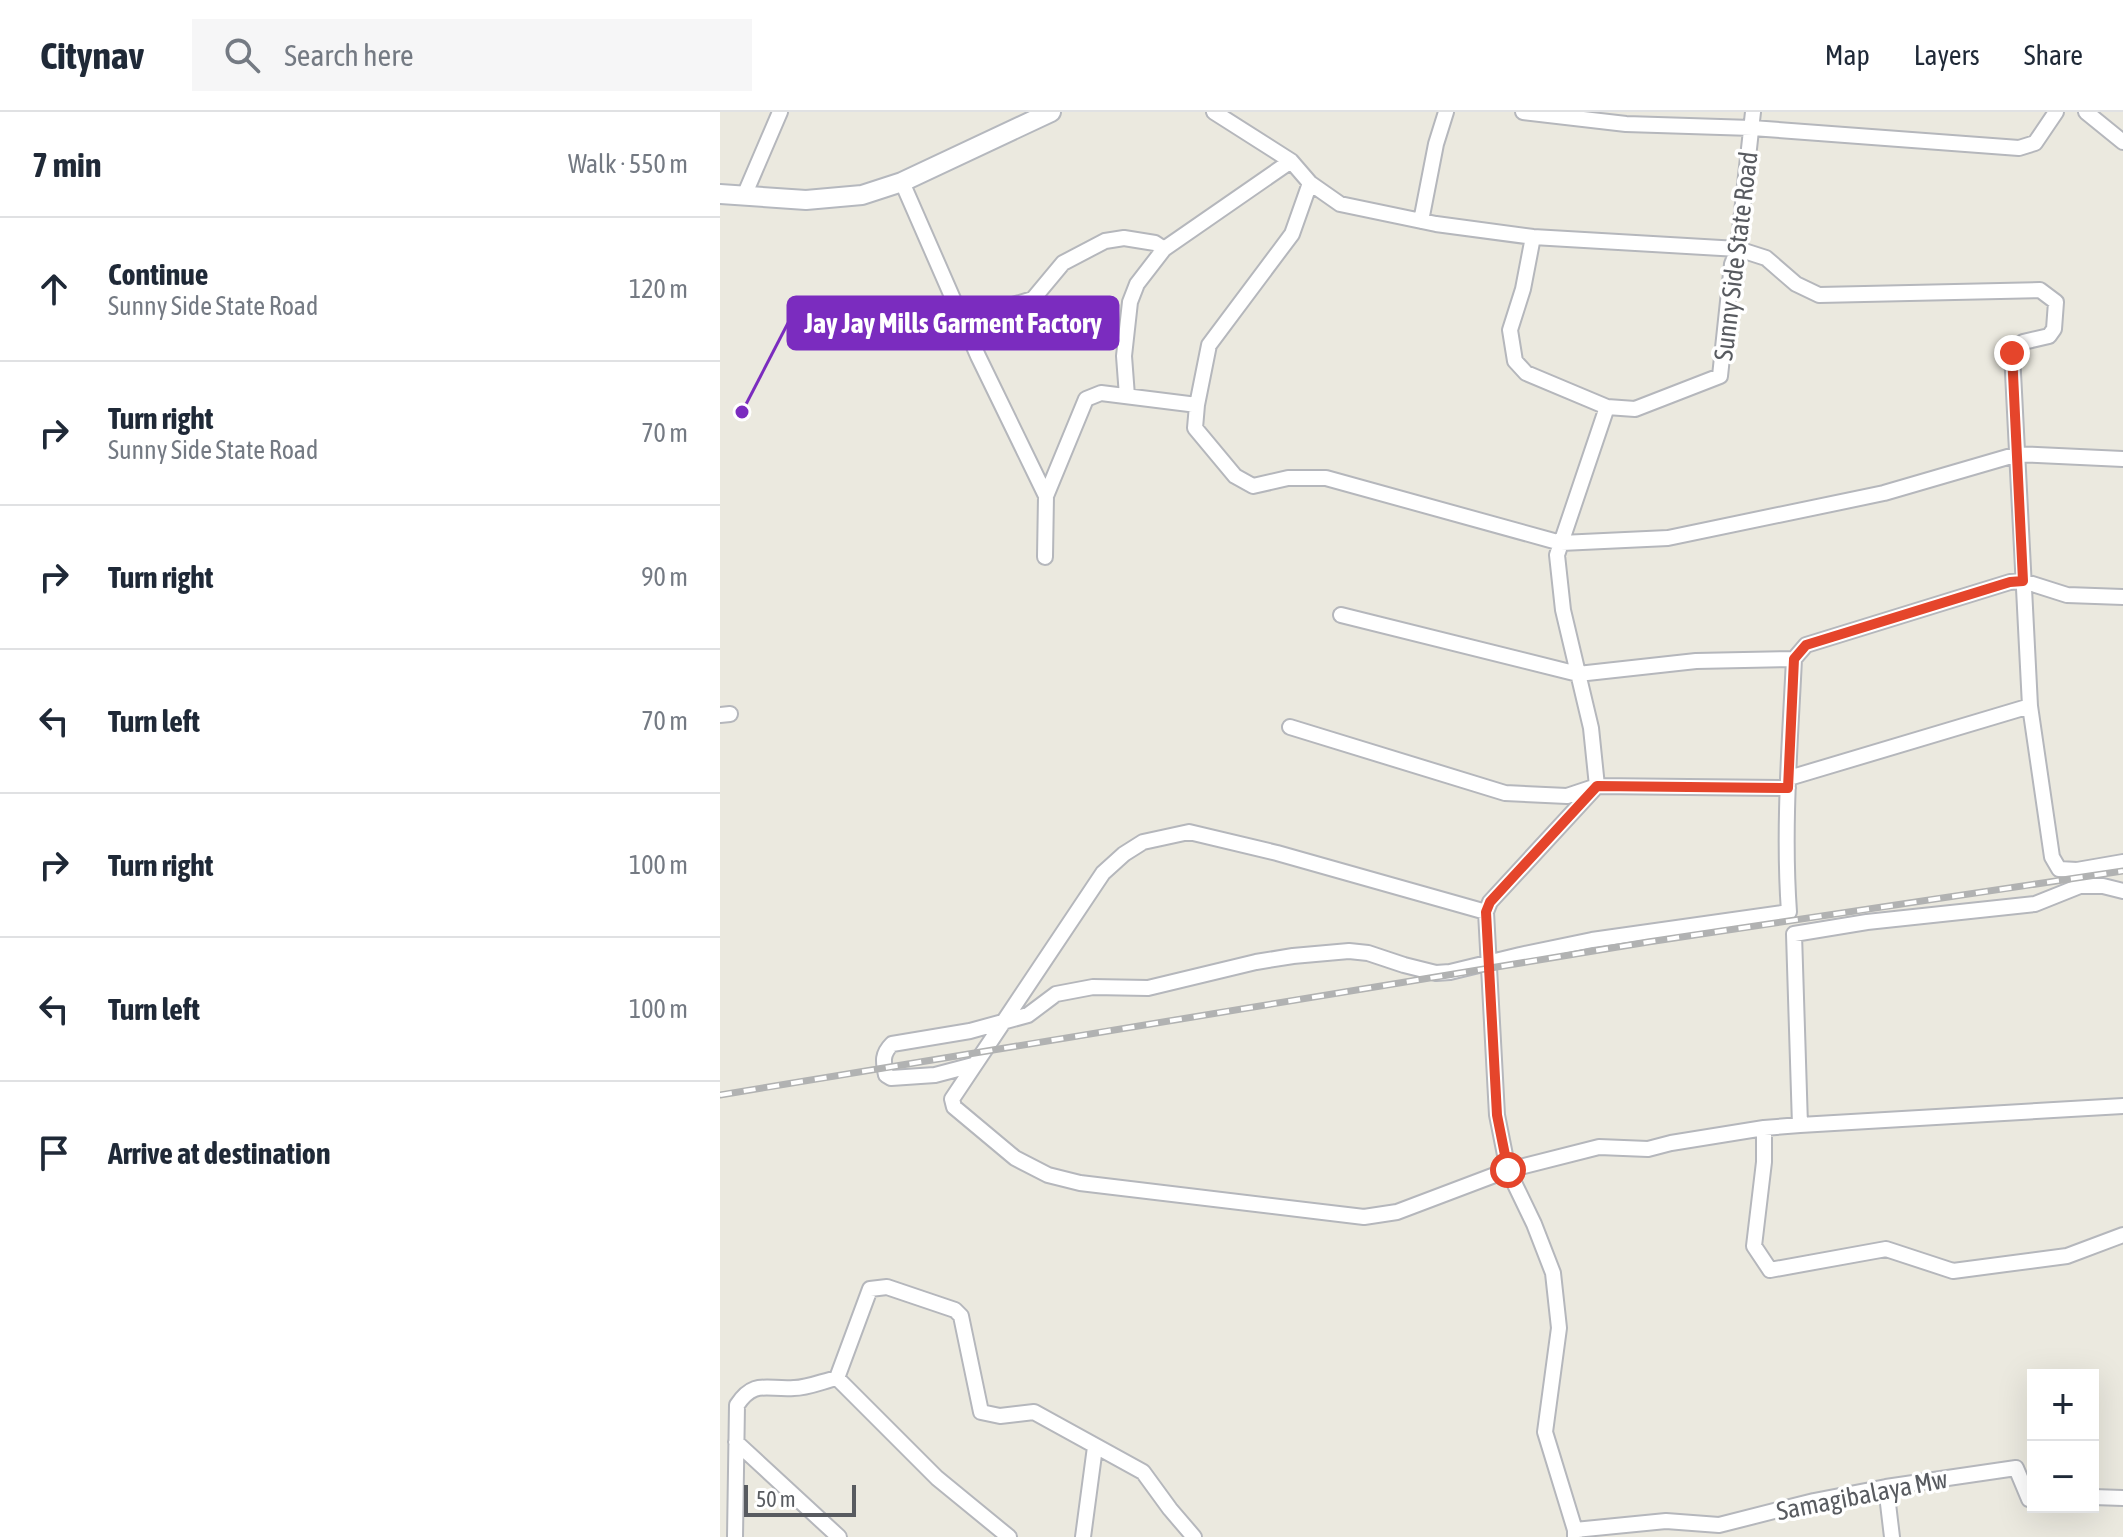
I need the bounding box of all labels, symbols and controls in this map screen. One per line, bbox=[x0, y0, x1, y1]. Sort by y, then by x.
search box bbox=[192, 19, 752, 91]
icon: search bbox=[220, 33, 264, 77]
text: Citynav bbox=[40, 34, 144, 77]
text: Search here bbox=[284, 38, 414, 72]
text: Map bbox=[1825, 39, 1870, 71]
text: Layers bbox=[1914, 39, 1980, 71]
text: Share bbox=[2024, 39, 2083, 71]
text: 7 min bbox=[32, 145, 101, 184]
text: Walk · 550 m bbox=[568, 149, 688, 179]
street label: Sunny Side State Road bbox=[1708, 150, 1764, 362]
text: Continue bbox=[108, 257, 208, 291]
icon: ahead bbox=[32, 267, 76, 311]
text: 120 m bbox=[629, 274, 688, 304]
text: Sunny Side State Road bbox=[108, 291, 318, 321]
callout: Jay Jay Mills Garment Factory bbox=[788, 297, 1118, 349]
text: Jay Jay Mills Garment Factory bbox=[803, 307, 1102, 339]
route end bbox=[1994, 335, 2030, 371]
text: Turn right bbox=[108, 401, 214, 435]
icon: right bbox=[32, 411, 76, 455]
text: 70 m bbox=[641, 418, 688, 448]
text: Sunny Side State Road bbox=[108, 435, 318, 465]
icon: right bbox=[32, 555, 76, 599]
text: Turn right bbox=[108, 560, 214, 594]
text: 90 m bbox=[641, 562, 688, 592]
icon: left bbox=[32, 699, 76, 743]
text: Turn left bbox=[108, 704, 200, 738]
text: 70 m bbox=[641, 706, 688, 736]
icon: right bbox=[32, 843, 76, 887]
text: Turn right bbox=[108, 848, 214, 882]
text: 100 m bbox=[629, 850, 688, 880]
icon: left bbox=[32, 987, 76, 1031]
text: Turn left bbox=[108, 992, 200, 1026]
text: 100 m bbox=[629, 994, 688, 1024]
icon: arrive bbox=[32, 1131, 76, 1175]
text: Arrive at destination bbox=[108, 1136, 330, 1170]
route start bbox=[1490, 1152, 1526, 1188]
map controls bbox=[2027, 1369, 2099, 1513]
button: + bbox=[2027, 1369, 2099, 1441]
button: − bbox=[2027, 1441, 2099, 1513]
street label: Samagibalaya Mw bbox=[1774, 1464, 1950, 1526]
scale bar bbox=[744, 1481, 856, 1517]
text: 50 m bbox=[756, 1486, 796, 1512]

